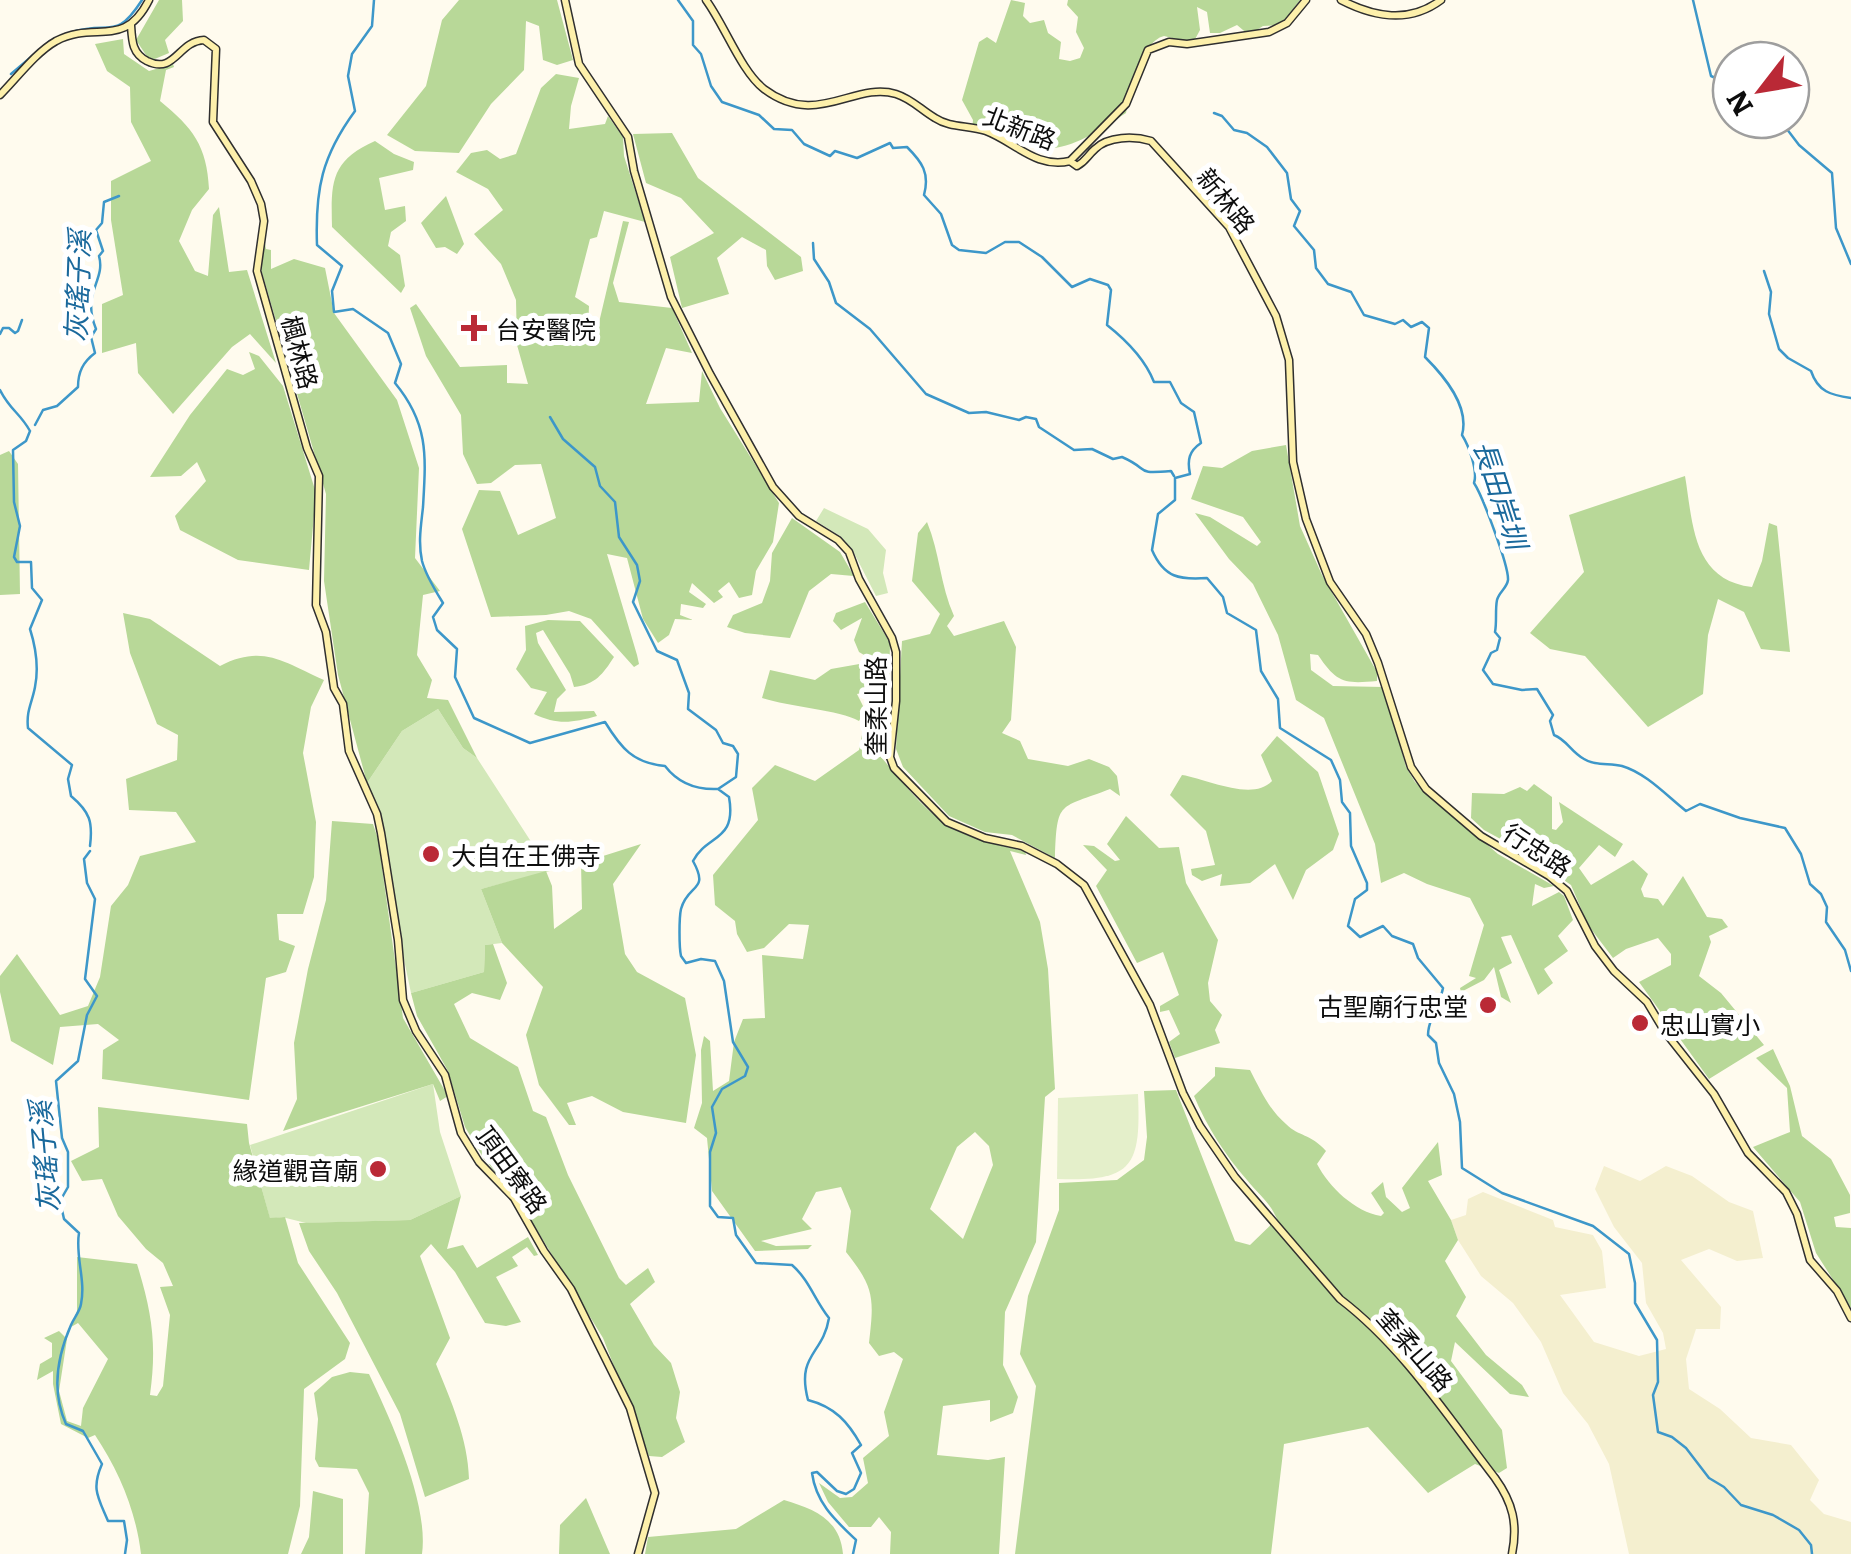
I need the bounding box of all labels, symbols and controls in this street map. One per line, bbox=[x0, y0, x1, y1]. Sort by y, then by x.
north arrow bbox=[1711, 40, 1811, 140]
text: N bbox=[1714, 83, 1762, 125]
street label: 北新路 bbox=[978, 96, 1062, 158]
street label: 新林路 bbox=[1189, 159, 1265, 241]
water label: 灰瑤子溪 bbox=[53, 225, 99, 343]
place label: 台安醫院 bbox=[496, 310, 596, 347]
street label: 楓林路 bbox=[273, 311, 329, 393]
marker: 台安醫院 bbox=[461, 315, 487, 341]
water label: 長田岸圳 bbox=[1465, 434, 1541, 558]
street label: 奎柔山路 bbox=[856, 656, 893, 756]
street label: 行忠路 bbox=[1496, 813, 1580, 885]
place label: 大自在王佛寺 bbox=[451, 836, 601, 873]
marker: 大自在王佛寺 bbox=[420, 843, 442, 865]
place label: 古聖廟行忠堂 bbox=[1318, 987, 1468, 1024]
marker: 古聖廟行忠堂 bbox=[1477, 994, 1499, 1016]
place label: 忠山實小 bbox=[1660, 1005, 1760, 1042]
marker: 忠山實小 bbox=[1629, 1012, 1651, 1034]
water label: 灰瑤子溪 bbox=[17, 1095, 69, 1215]
street label: 頂田寮路 bbox=[469, 1118, 557, 1220]
place label: 緣道觀音廟 bbox=[233, 1151, 358, 1188]
marker: 緣道觀音廟 bbox=[367, 1158, 389, 1180]
street label: 奎柔山路 bbox=[1369, 1299, 1463, 1399]

